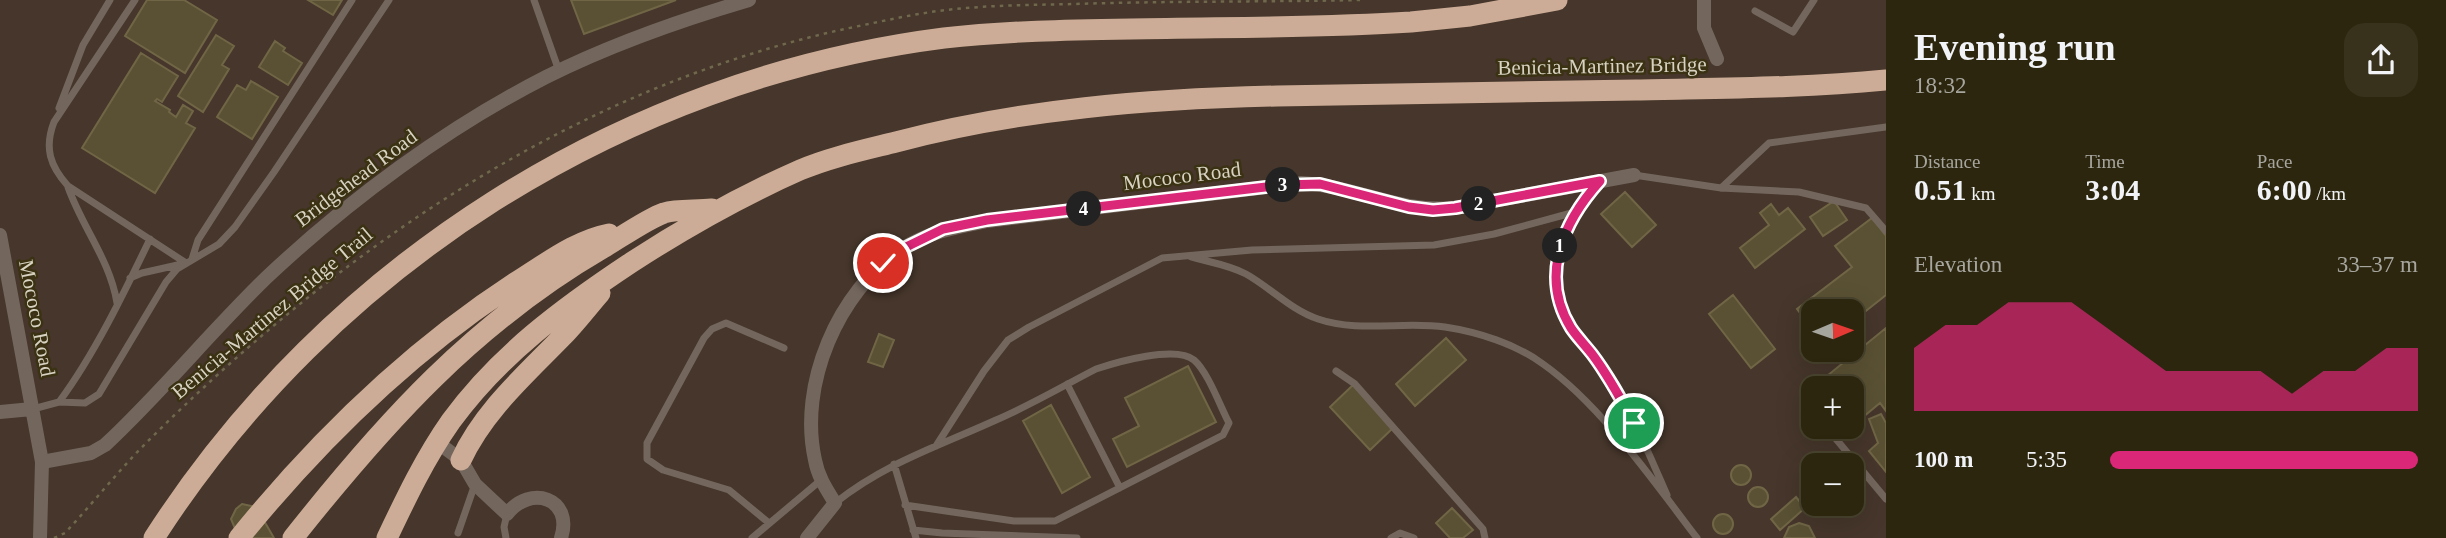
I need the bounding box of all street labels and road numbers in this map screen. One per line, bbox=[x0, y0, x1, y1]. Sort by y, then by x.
street label: Benicia-Martinez Bridge bbox=[1497, 52, 1707, 80]
street label: Bridgehead Road bbox=[290, 124, 422, 232]
street label: Mococo Road bbox=[1122, 157, 1243, 195]
street label: Benicia-Martinez Bridge Trail bbox=[167, 222, 377, 404]
street label: Mococo Road bbox=[14, 258, 60, 379]

